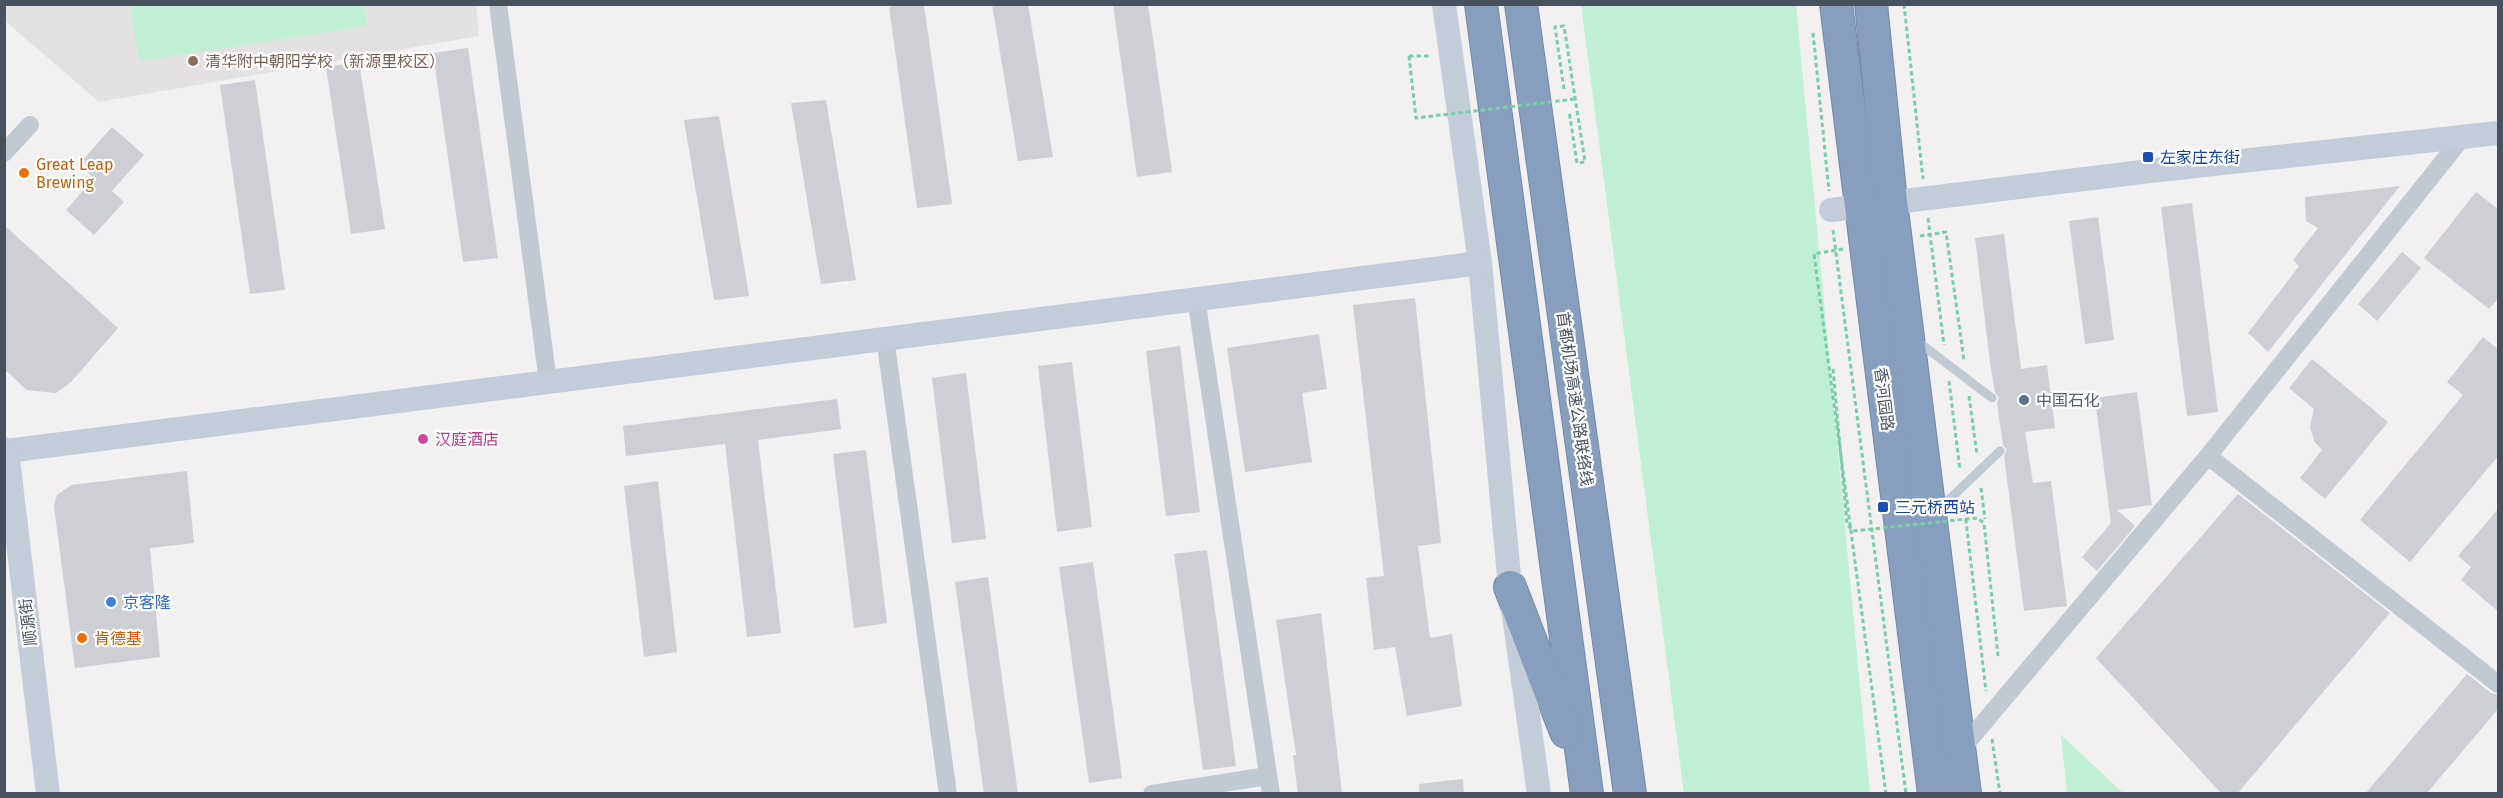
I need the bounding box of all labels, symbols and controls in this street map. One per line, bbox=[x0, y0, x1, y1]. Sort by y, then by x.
place label: 清华附中朝阳学校（新源里校区） bbox=[205, 52, 445, 71]
marker: 清华附中朝阳学校（新源里校区） bbox=[186, 54, 200, 68]
place label: 左家庄东街 bbox=[2160, 148, 2240, 167]
marker: 左家庄东街 bbox=[2141, 150, 2155, 164]
place label: Great Leap Brewing bbox=[36, 155, 113, 192]
marker: Great Leap Brewing bbox=[17, 166, 31, 180]
street label: 首都机场高速公路联络线 bbox=[1553, 311, 1597, 487]
street label: 香河园路 bbox=[1871, 366, 1897, 432]
place label: 中国石化 bbox=[2036, 391, 2100, 410]
marker: 中国石化 bbox=[2017, 393, 2031, 407]
place label: 汉庭酒店 bbox=[435, 430, 499, 449]
marker: 汉庭酒店 bbox=[416, 432, 430, 446]
place label: 三元桥西站 bbox=[1895, 498, 1975, 517]
marker: 三元桥西站 bbox=[1876, 500, 1890, 514]
place label: 京客隆 bbox=[123, 593, 171, 612]
marker: 京客隆 bbox=[104, 595, 118, 609]
street label: 顺源街 bbox=[16, 597, 40, 647]
place label: 肯德基 bbox=[94, 629, 142, 648]
marker: 肯德基 bbox=[75, 631, 89, 645]

